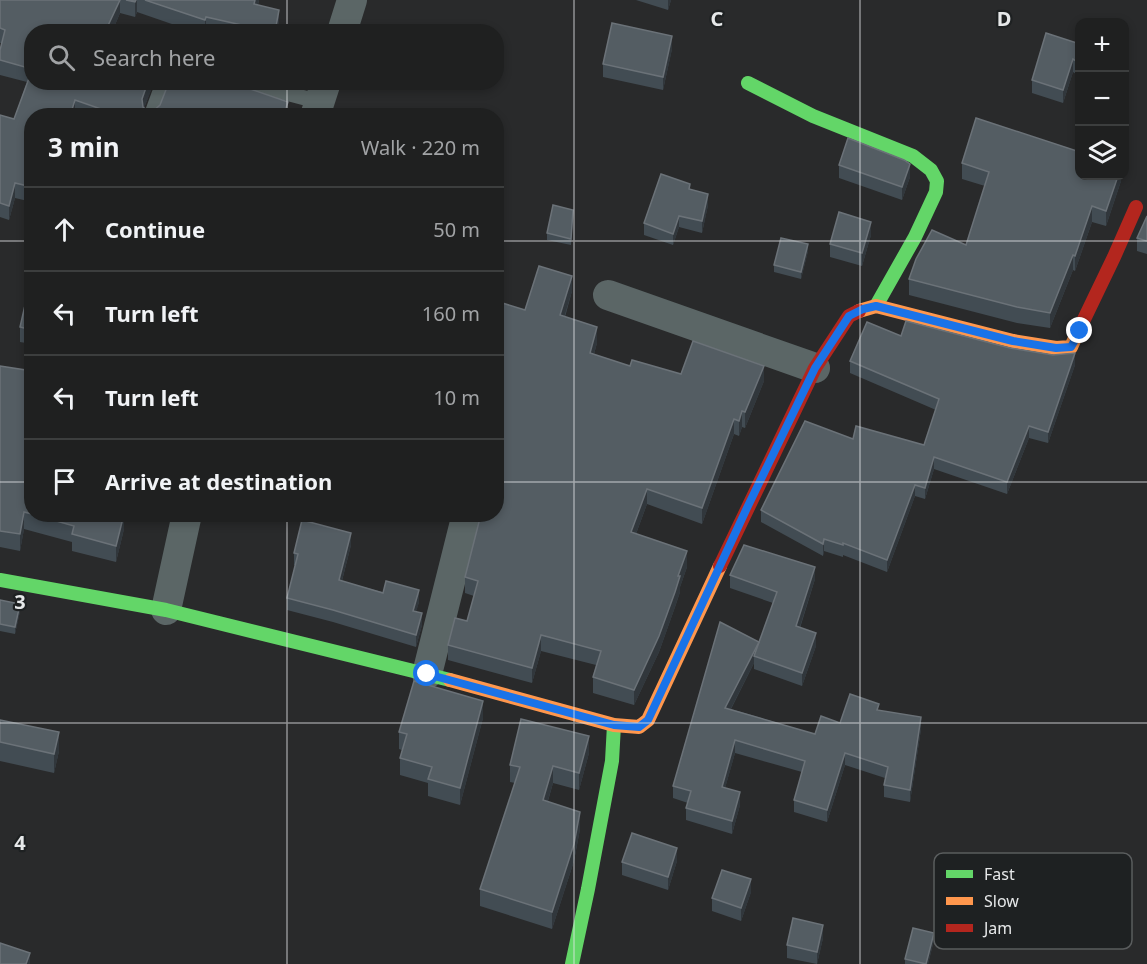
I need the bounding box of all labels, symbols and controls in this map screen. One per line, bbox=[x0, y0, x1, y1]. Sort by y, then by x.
text: C bbox=[711, 5, 724, 32]
text: D bbox=[997, 5, 1011, 32]
map controls bbox=[1075, 18, 1129, 180]
button: + bbox=[1075, 18, 1129, 72]
search box bbox=[24, 24, 504, 90]
icon: search bbox=[45, 41, 78, 74]
text: Search here bbox=[93, 42, 215, 72]
button: − bbox=[1075, 72, 1129, 126]
button: layers bbox=[1075, 126, 1129, 180]
text: 3 min bbox=[48, 129, 120, 165]
text: Walk · 220 m bbox=[361, 134, 480, 161]
icon: ahead bbox=[48, 213, 81, 246]
text: Continue bbox=[105, 214, 205, 244]
text: 50 m bbox=[433, 216, 480, 243]
icon: left bbox=[48, 297, 81, 330]
text: Turn left bbox=[105, 298, 199, 328]
text: 160 m bbox=[422, 300, 480, 327]
route end bbox=[1066, 317, 1092, 343]
icon: left bbox=[48, 381, 81, 414]
text: Turn left bbox=[105, 382, 199, 412]
text: 10 m bbox=[433, 384, 480, 411]
icon: arrive bbox=[48, 465, 81, 498]
text: Arrive at destination bbox=[105, 466, 332, 496]
text: 3 bbox=[14, 588, 26, 615]
route start bbox=[413, 660, 439, 686]
text: 4 bbox=[14, 829, 26, 856]
legend bbox=[934, 853, 1132, 949]
text: Fast bbox=[984, 863, 1015, 885]
text: Slow bbox=[984, 890, 1019, 912]
text: Jam bbox=[982, 917, 1012, 939]

